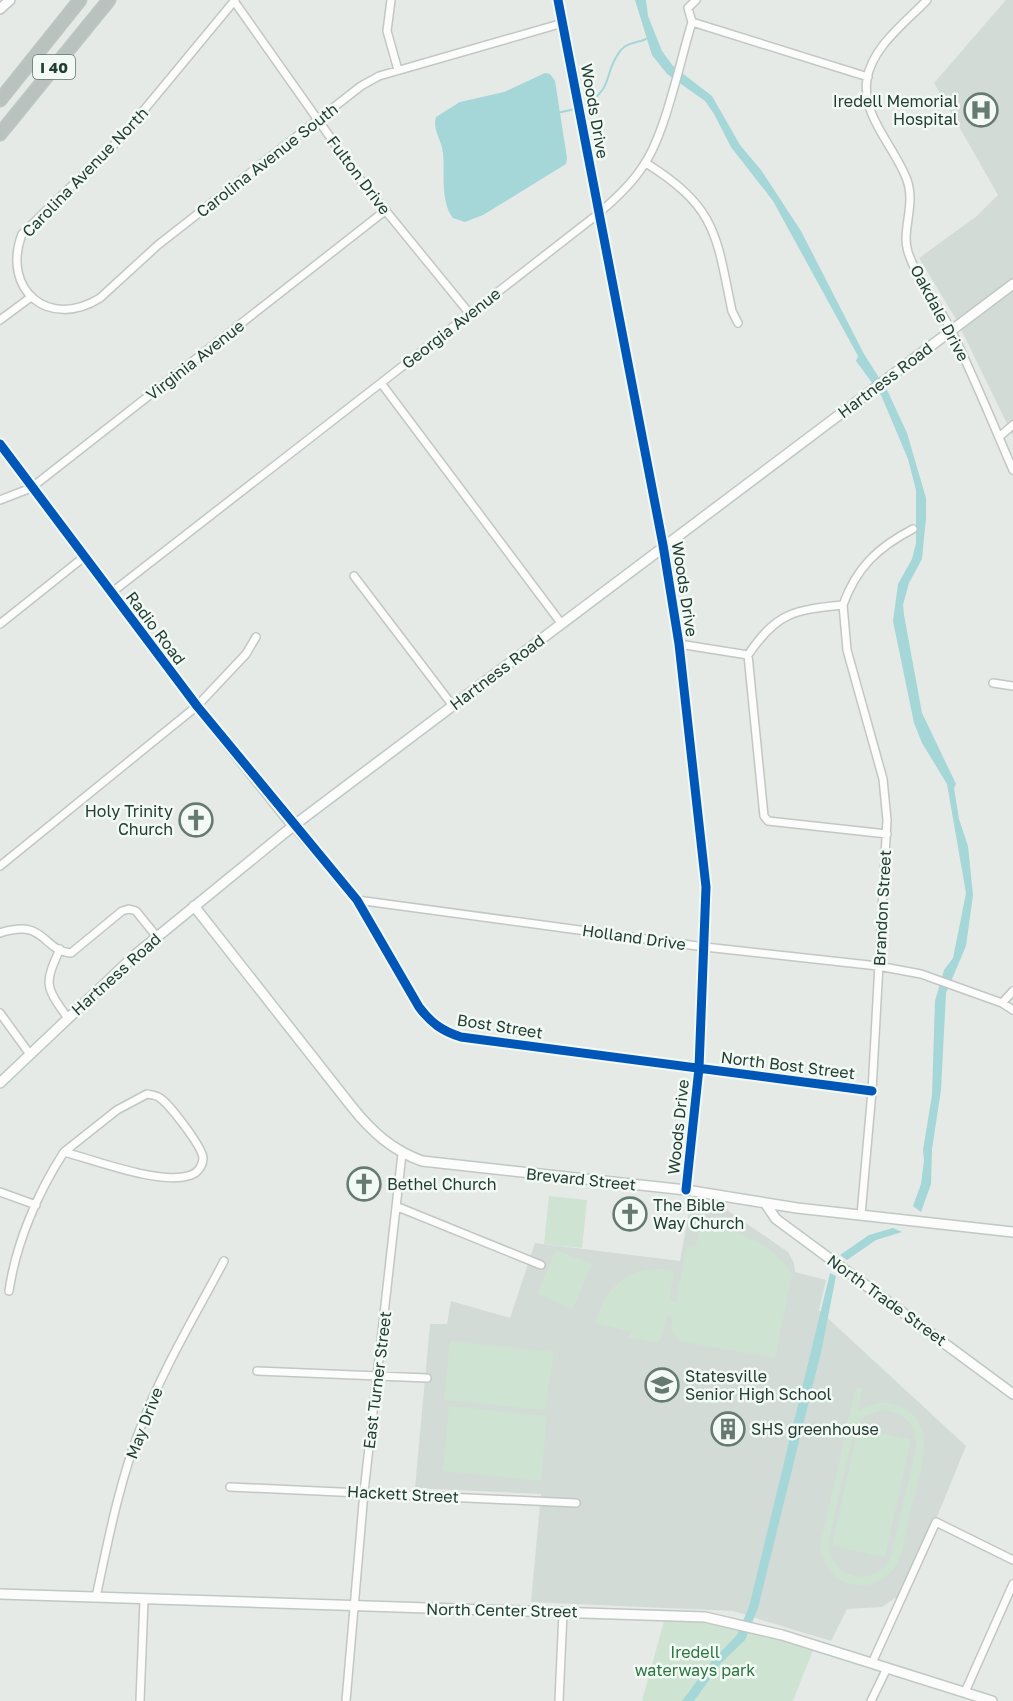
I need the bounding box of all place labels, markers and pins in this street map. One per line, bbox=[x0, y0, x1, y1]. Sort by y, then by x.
place label: Iredell Memorial Hospital bbox=[833, 91, 958, 129]
hospital icon: Iredell Memorial Hospital bbox=[963, 92, 999, 128]
place label: Holy Trinity Church bbox=[85, 801, 173, 839]
church icon: Holy Trinity Church bbox=[178, 802, 214, 838]
church icon: Bethel Church bbox=[346, 1166, 382, 1202]
place label: Bethel Church bbox=[387, 1174, 497, 1194]
place label: The Bible Way Church bbox=[653, 1195, 744, 1233]
church icon: The Bible Way Church bbox=[612, 1196, 648, 1232]
place label: Statesville Senior High School bbox=[685, 1366, 832, 1404]
school or university icon: Statesville Senior High School bbox=[644, 1367, 680, 1403]
building icon: SHS greenhouse bbox=[710, 1411, 746, 1447]
place label: SHS greenhouse bbox=[751, 1419, 879, 1439]

